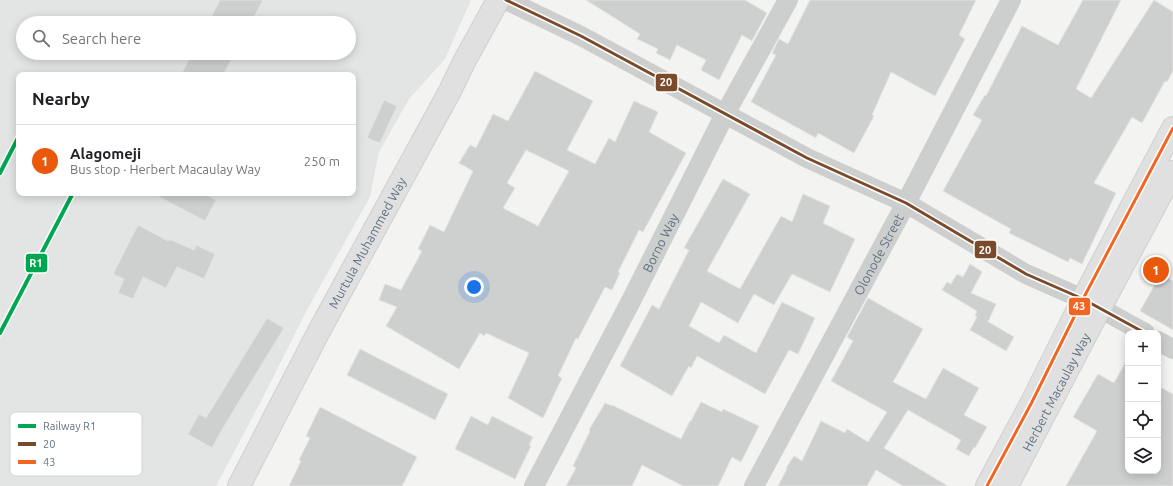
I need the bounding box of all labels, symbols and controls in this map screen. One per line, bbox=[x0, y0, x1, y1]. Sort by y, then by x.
search box bbox=[16, 16, 356, 60]
icon: search bbox=[30, 27, 52, 49]
text: Search here bbox=[62, 30, 141, 47]
line badge: 20 bbox=[655, 73, 678, 92]
text: 20 bbox=[660, 76, 672, 88]
text: Nearby bbox=[32, 89, 90, 108]
text: Alagomeji bbox=[70, 145, 141, 162]
text: 1 bbox=[41, 154, 49, 168]
text: 250 m bbox=[304, 154, 340, 168]
text: Bus stop · Herbert Macaulay Way bbox=[70, 162, 260, 176]
street label: Murtula Muhammed Way bbox=[326, 175, 409, 311]
street label: Borno Way bbox=[640, 211, 681, 274]
street label: Olonode Street bbox=[851, 211, 906, 297]
line badge: 20 bbox=[974, 240, 997, 259]
text: 20 bbox=[979, 244, 991, 256]
line badge: R1 bbox=[25, 253, 48, 273]
pin: 1 bbox=[1143, 255, 1169, 285]
text: R1 bbox=[29, 257, 43, 269]
your location bbox=[464, 277, 484, 297]
line badge: 43 bbox=[1068, 297, 1091, 316]
text: 43 bbox=[1073, 300, 1085, 312]
map controls bbox=[1125, 330, 1161, 474]
button: + bbox=[1125, 330, 1161, 366]
street label: Herbert Macaulay Way bbox=[1019, 331, 1093, 453]
button: − bbox=[1125, 366, 1161, 402]
button: locate bbox=[1125, 402, 1161, 438]
legend bbox=[10, 412, 142, 476]
text: Railway R1 bbox=[43, 420, 96, 432]
text: 20 bbox=[43, 438, 55, 450]
button: layers bbox=[1125, 438, 1161, 474]
text: 43 bbox=[43, 456, 55, 468]

